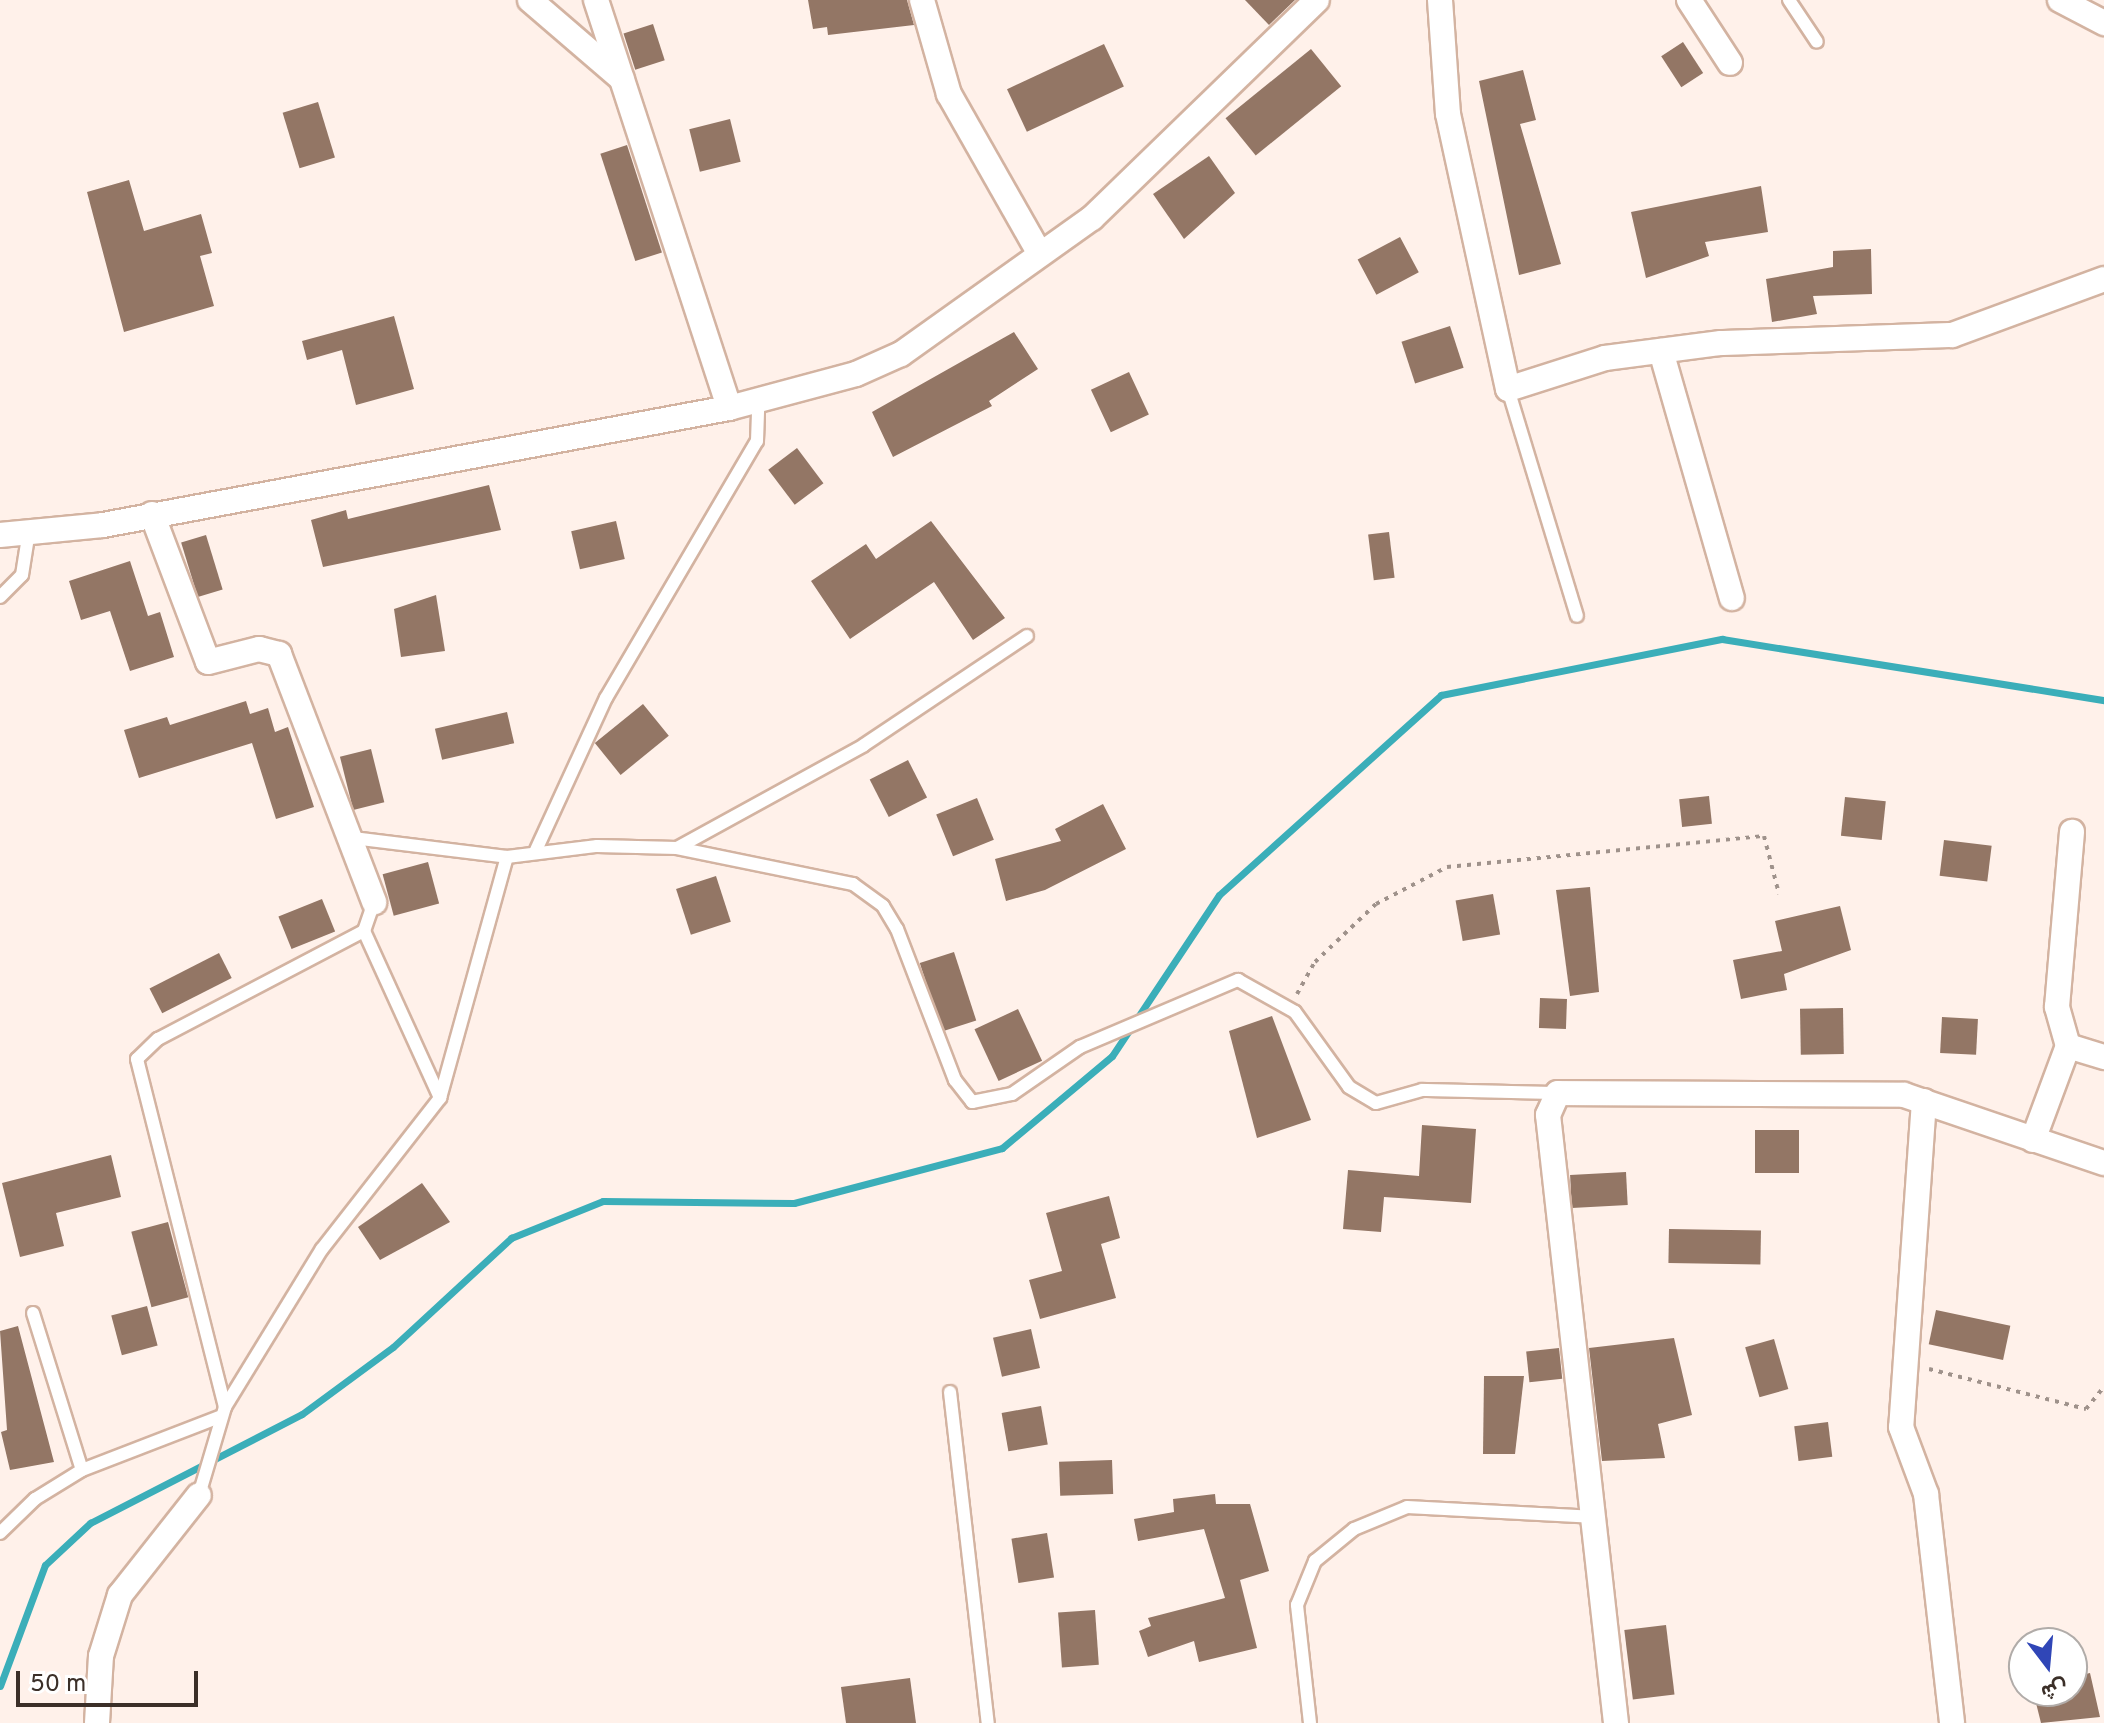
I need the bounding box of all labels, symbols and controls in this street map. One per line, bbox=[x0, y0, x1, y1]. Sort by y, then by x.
north arrow bbox=[2008, 1627, 2088, 1707]
scale bar bbox=[20, 1655, 202, 1705]
text: 50 m bbox=[30, 1670, 86, 1700]
text: ش bbox=[2038, 1672, 2071, 1705]

